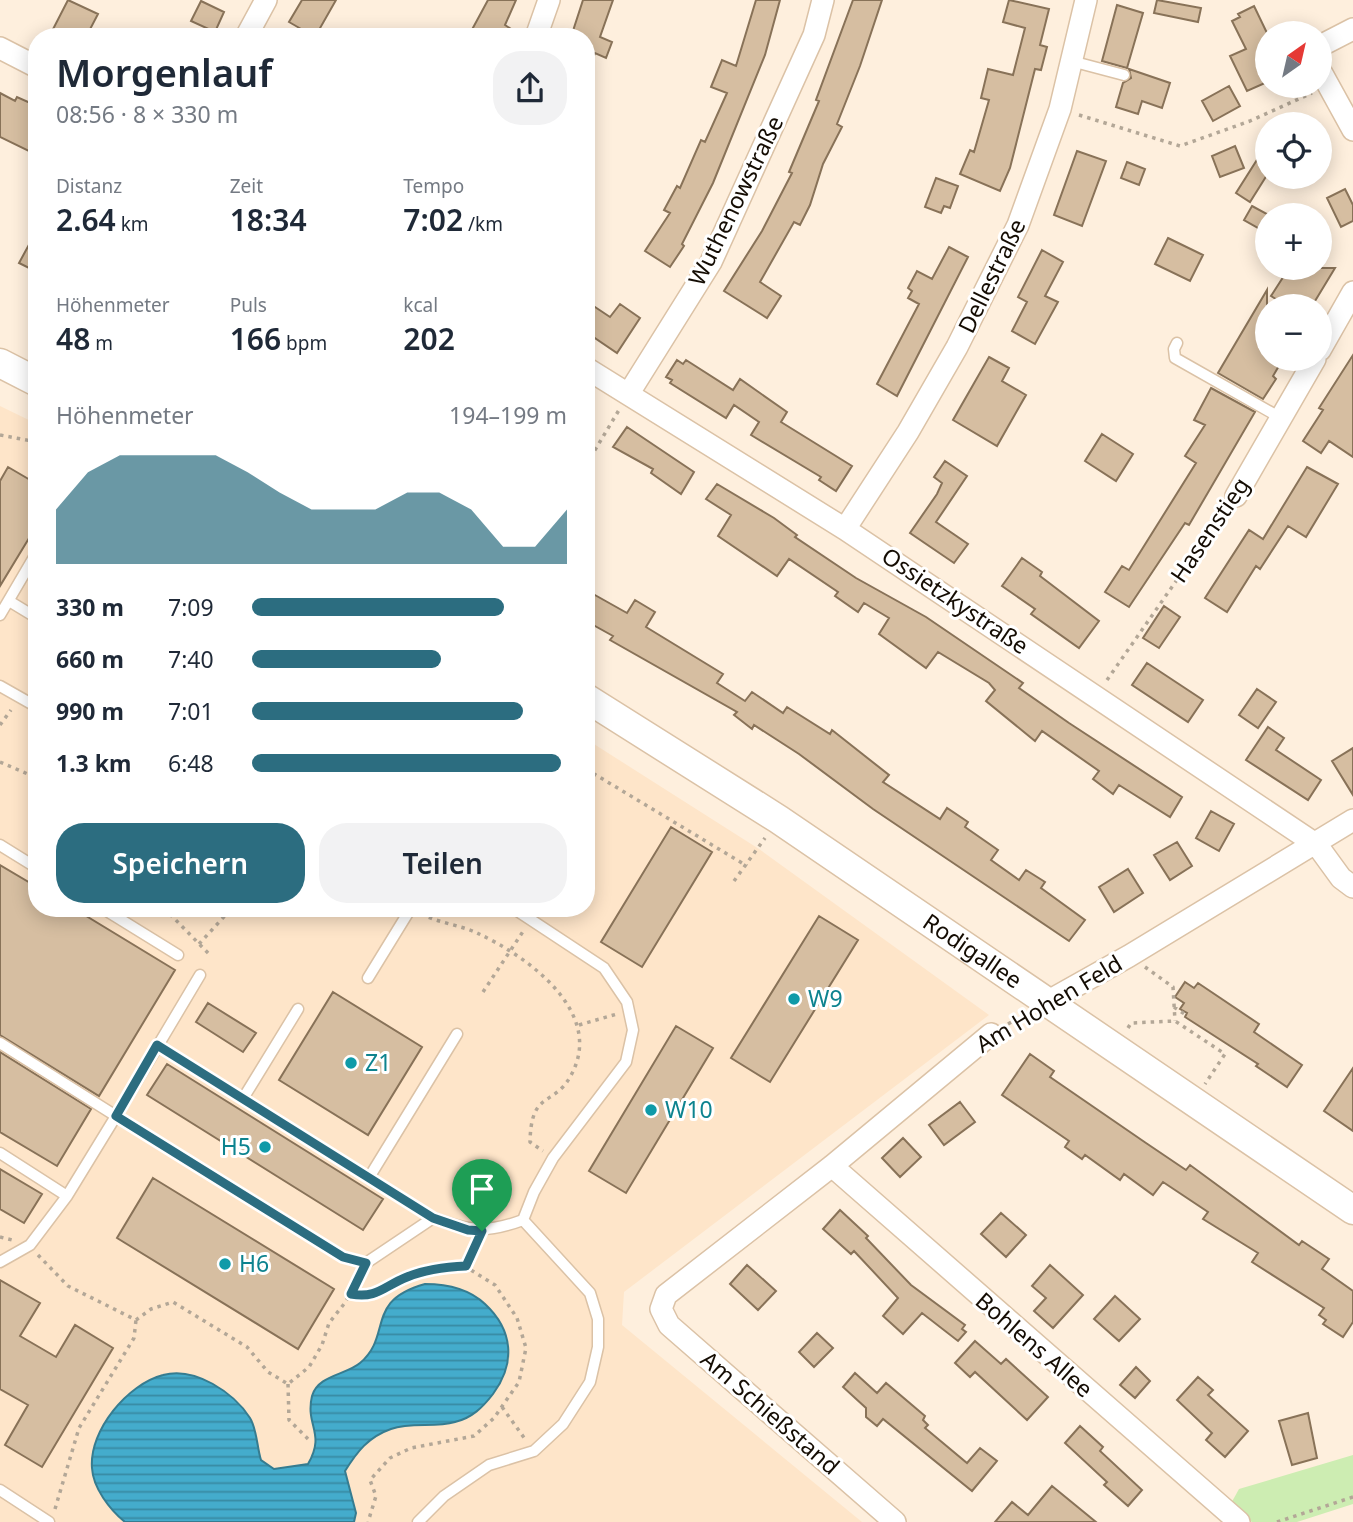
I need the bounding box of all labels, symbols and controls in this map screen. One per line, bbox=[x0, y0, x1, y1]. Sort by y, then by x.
north arrow bbox=[1255, 21, 1332, 98]
map controls bbox=[1255, 21, 1332, 371]
text: Morgenlauf bbox=[56, 46, 272, 98]
button: share bbox=[493, 51, 567, 125]
text: 08:56 · 8 × 330 m bbox=[56, 98, 238, 130]
street label: Wuthenowstraße bbox=[680, 110, 790, 291]
button: locate bbox=[1255, 112, 1332, 189]
text: Distanz bbox=[56, 173, 122, 199]
text: Zeit bbox=[230, 173, 263, 199]
text: Tempo bbox=[403, 173, 464, 199]
text: 2.64 bbox=[56, 199, 116, 240]
text: 18:34 bbox=[230, 199, 307, 240]
text: 7:02 bbox=[403, 199, 463, 240]
button: + bbox=[1255, 203, 1332, 280]
text: km bbox=[116, 211, 149, 237]
text: /km bbox=[463, 211, 503, 237]
street label: Dellestraße bbox=[950, 213, 1033, 338]
text: Höhenmeter bbox=[56, 292, 170, 318]
text: Puls bbox=[230, 292, 267, 318]
text: kcal bbox=[403, 292, 438, 318]
button: − bbox=[1255, 294, 1332, 371]
text: 48 bbox=[56, 318, 90, 359]
text: 166 bbox=[230, 318, 281, 359]
text: 202 bbox=[403, 318, 455, 359]
text: m bbox=[90, 330, 113, 356]
text: bpm bbox=[281, 330, 327, 356]
text: Höhenmeter bbox=[56, 399, 194, 431]
text: 194–199 m bbox=[449, 399, 567, 431]
street label: Hasenstieg bbox=[1162, 471, 1256, 588]
street label: Ossietzkystraße bbox=[876, 539, 1035, 661]
text: 330 m bbox=[56, 591, 124, 623]
text: 7:09 bbox=[168, 591, 214, 623]
text: 660 m bbox=[56, 643, 124, 675]
text: 7:40 bbox=[168, 643, 214, 675]
text: 990 m bbox=[56, 695, 124, 727]
text: 7:01 bbox=[168, 695, 214, 727]
text: 1.3 km bbox=[56, 747, 131, 779]
text: 6:48 bbox=[168, 747, 214, 779]
button: Speichern bbox=[56, 823, 305, 903]
button: Teilen bbox=[319, 823, 567, 903]
street label: Rodigallee bbox=[917, 905, 1029, 995]
street label: Am Hohen Feld bbox=[969, 947, 1128, 1059]
place label: W9 bbox=[808, 982, 843, 1014]
marker: W9 bbox=[786, 991, 802, 1007]
place label: Z1 bbox=[365, 1046, 391, 1078]
marker: Z1 bbox=[343, 1055, 359, 1071]
place label: W10 bbox=[665, 1093, 713, 1125]
marker: W10 bbox=[643, 1102, 659, 1118]
place label: H5 bbox=[221, 1130, 251, 1162]
marker: H5 bbox=[257, 1139, 273, 1155]
pin bbox=[452, 1159, 512, 1231]
icon: arrive bbox=[463, 1170, 501, 1208]
place label: H6 bbox=[239, 1247, 269, 1279]
marker: H6 bbox=[217, 1256, 233, 1272]
street label: Bohlens Allee bbox=[969, 1284, 1100, 1404]
street label: Am Schießstand bbox=[694, 1343, 847, 1481]

